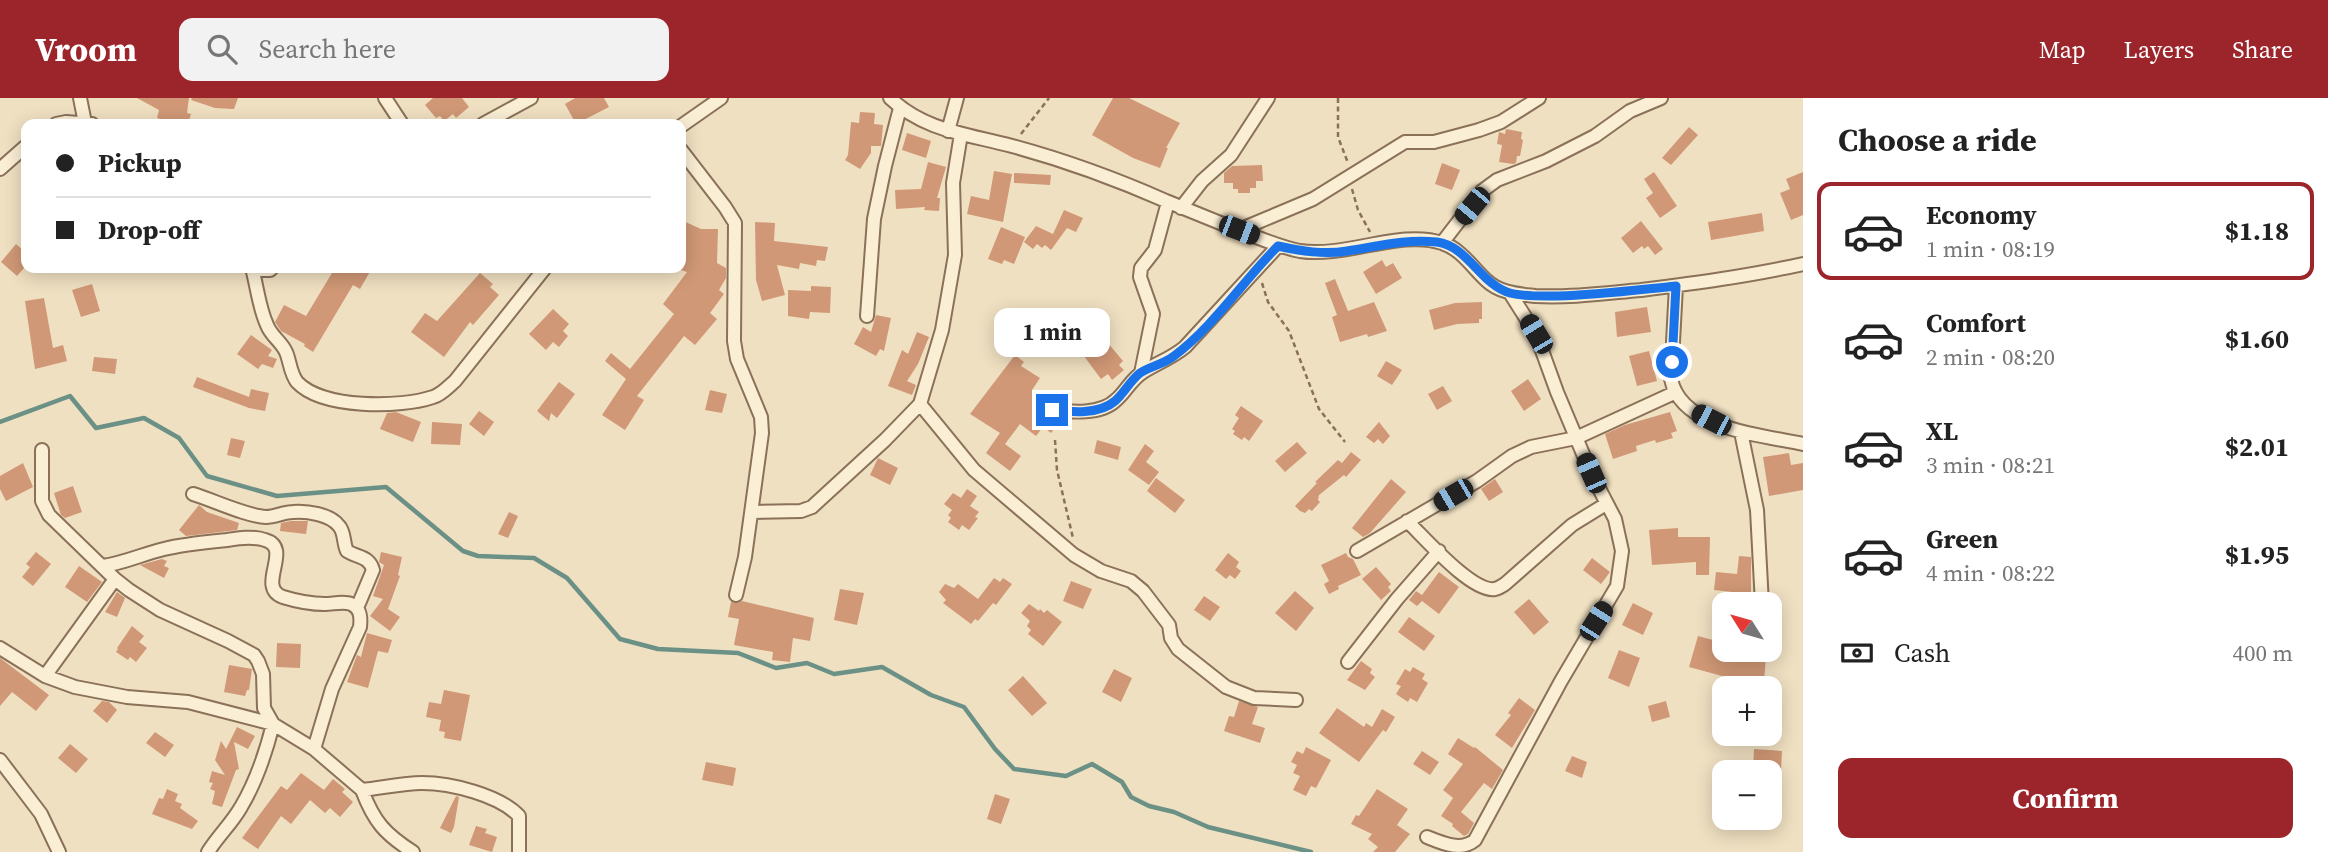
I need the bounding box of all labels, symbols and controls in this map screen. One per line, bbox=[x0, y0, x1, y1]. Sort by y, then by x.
search box bbox=[179, 18, 669, 81]
text: Vroom bbox=[35, 27, 137, 72]
icon: search bbox=[203, 30, 241, 68]
text: Search here bbox=[259, 31, 396, 67]
text: Map bbox=[2039, 33, 2086, 66]
text: Layers bbox=[2124, 33, 2194, 66]
text: Share bbox=[2232, 33, 2293, 66]
text: Choose a ride bbox=[1838, 118, 2037, 162]
text: Pickup bbox=[98, 145, 182, 181]
car bbox=[1451, 183, 1494, 229]
text: Economy bbox=[1926, 197, 2037, 233]
icon: car bbox=[1842, 200, 1905, 263]
text: Drop-off bbox=[98, 212, 200, 248]
car bbox=[1216, 213, 1263, 247]
text: $1.18 bbox=[2225, 213, 2289, 249]
text: 1 min · 08:19 bbox=[1926, 233, 2055, 265]
text: Comfort bbox=[1926, 305, 2026, 341]
callout: 1 min bbox=[994, 308, 1110, 358]
icon: car bbox=[1842, 308, 1905, 371]
car bbox=[1517, 311, 1556, 357]
text: 1 min bbox=[1022, 316, 1082, 348]
text: $1.60 bbox=[2225, 321, 2289, 357]
text: 2 min · 08:20 bbox=[1926, 341, 2055, 373]
route start bbox=[1656, 346, 1688, 378]
route end bbox=[1036, 394, 1068, 426]
car bbox=[1688, 401, 1735, 439]
text: XL bbox=[1926, 413, 1958, 449]
icon: car bbox=[1842, 416, 1905, 479]
text: $2.01 bbox=[2225, 429, 2289, 465]
text: 3 min · 08:21 bbox=[1926, 449, 2055, 481]
car bbox=[1573, 450, 1610, 496]
car bbox=[1430, 475, 1477, 515]
text: Green bbox=[1926, 521, 1998, 557]
icon: car bbox=[1842, 524, 1905, 587]
text: $1.95 bbox=[2225, 537, 2289, 573]
text: 4 min · 08:22 bbox=[1926, 557, 2055, 589]
north arrow bbox=[1712, 592, 1782, 662]
map controls bbox=[1712, 592, 1782, 830]
car bbox=[1576, 598, 1617, 644]
icon: cash bbox=[1838, 634, 1876, 672]
text: Cash bbox=[1894, 635, 1950, 671]
text: 400 m bbox=[2232, 637, 2293, 669]
button: + bbox=[1712, 676, 1782, 746]
button: Confirm bbox=[1838, 758, 2293, 838]
button: − bbox=[1712, 760, 1782, 830]

